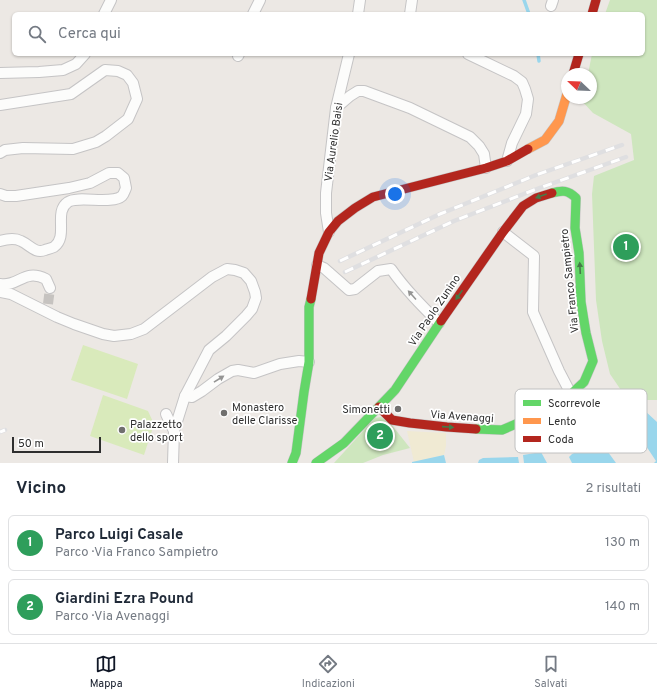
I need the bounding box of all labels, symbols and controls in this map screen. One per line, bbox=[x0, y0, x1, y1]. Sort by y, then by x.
search box bbox=[12, 12, 645, 56]
icon: search bbox=[26, 23, 48, 45]
text: Cerca qui bbox=[58, 25, 121, 44]
north arrow bbox=[561, 68, 597, 104]
street label: Via Aurelio Baisi bbox=[322, 102, 346, 183]
your location bbox=[385, 184, 405, 204]
one-way arrow bbox=[534, 194, 546, 200]
street label: Via Franco Sampietro bbox=[558, 228, 582, 334]
pin: 1 bbox=[613, 232, 639, 262]
one-way arrow bbox=[576, 262, 583, 274]
street label: Via Paolo Zunino bbox=[406, 272, 464, 349]
one-way arrow bbox=[407, 290, 417, 300]
one-way arrow bbox=[455, 290, 463, 300]
one-way arrow bbox=[214, 375, 224, 383]
legend bbox=[515, 389, 647, 453]
text: Scorrevole bbox=[548, 397, 601, 411]
place label: Monastero delle Clarisse bbox=[232, 401, 298, 428]
place label: Simonetti bbox=[342, 403, 390, 417]
marker: Simonetti bbox=[393, 404, 403, 414]
marker: Monastero delle Clarisse bbox=[219, 408, 229, 418]
street label: Via Avenaggi bbox=[430, 408, 494, 426]
text: Lento bbox=[548, 415, 576, 429]
place label: Palazzetto dello sport bbox=[130, 418, 183, 445]
pin: 2 bbox=[367, 421, 393, 451]
one-way arrow bbox=[442, 423, 454, 430]
marker: Palazzetto dello sport bbox=[117, 425, 127, 435]
text: Coda bbox=[548, 433, 574, 447]
scale bar bbox=[12, 435, 101, 454]
text: 50 m bbox=[18, 437, 44, 451]
text: Vicino bbox=[16, 478, 66, 500]
text: 2 risultati bbox=[586, 481, 641, 497]
text: Parco Luigi Casale bbox=[55, 526, 183, 545]
text: 1 bbox=[27, 535, 33, 551]
text: 130 m bbox=[605, 535, 640, 551]
text: Parco · Via Franco Sampietro bbox=[55, 545, 218, 561]
text: Giardini Ezra Pound bbox=[55, 590, 194, 609]
text: 2 bbox=[26, 599, 34, 615]
text: 140 m bbox=[605, 599, 640, 615]
text: Parco · Via Avenaggi bbox=[55, 609, 169, 625]
tab: Mappa bbox=[90, 653, 122, 691]
tab: Indicazioni bbox=[302, 653, 355, 691]
tab: Salvati bbox=[534, 653, 567, 691]

